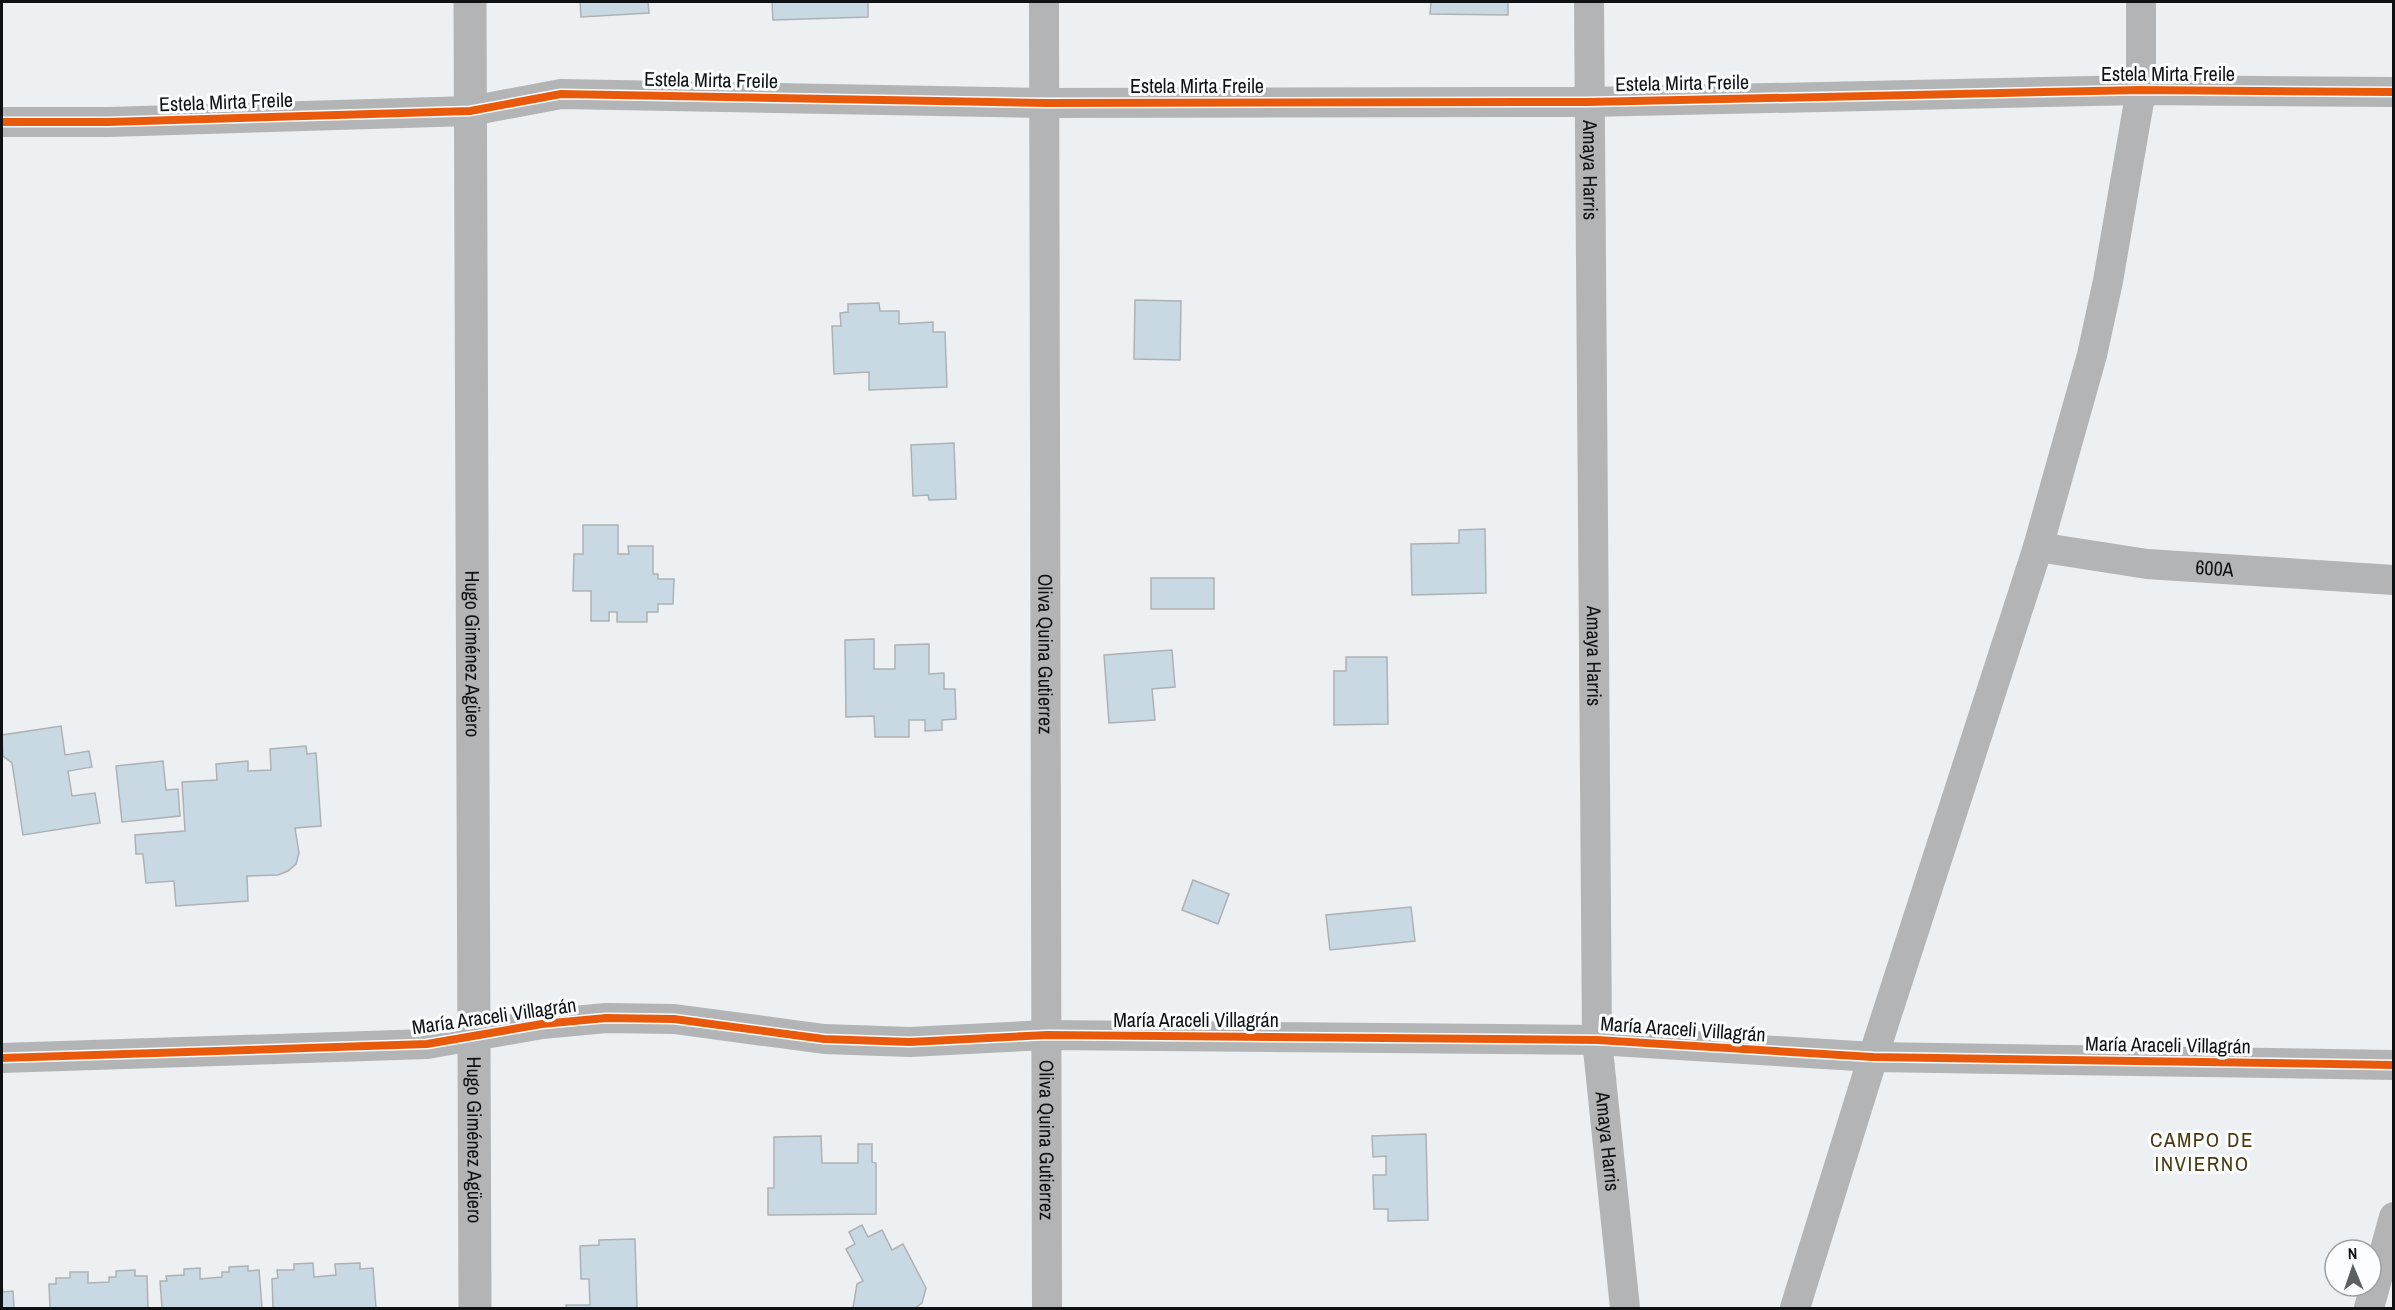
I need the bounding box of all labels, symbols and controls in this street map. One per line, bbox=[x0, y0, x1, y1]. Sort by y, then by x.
street label: Estela Mirta Freile bbox=[2101, 60, 2235, 87]
street label: Estela Mirta Freile bbox=[644, 65, 778, 94]
street label: Estela Mirta Freile bbox=[1615, 68, 1749, 97]
street label: Estela Mirta Freile bbox=[1130, 72, 1264, 99]
street label: Estela Mirta Freile bbox=[159, 86, 293, 117]
street label: Amaya Harris bbox=[1577, 119, 1605, 220]
street label: 600A bbox=[2195, 553, 2235, 583]
street label: Hugo Giménez Agüero bbox=[459, 570, 487, 738]
street label: Oliva Quina Gutierrez bbox=[1032, 574, 1060, 734]
street label: Amaya Harris bbox=[1581, 605, 1608, 706]
street label: María Araceli Villagrán bbox=[410, 991, 578, 1040]
street label: María Araceli Villagrán bbox=[1113, 1006, 1279, 1033]
street label: María Araceli Villagrán bbox=[1599, 1009, 1767, 1048]
street label: María Araceli Villagrán bbox=[2085, 1030, 2251, 1059]
street label: Hugo Giménez Agüero bbox=[461, 1056, 489, 1224]
street label: Oliva Quina Gutierrez bbox=[1033, 1060, 1061, 1220]
street label: Amaya Harris bbox=[1589, 1089, 1627, 1193]
district label: CAMPO DE INVIERNO bbox=[2150, 1125, 2254, 1178]
north arrow bbox=[2323, 1238, 2383, 1298]
text: N bbox=[2347, 1242, 2358, 1264]

